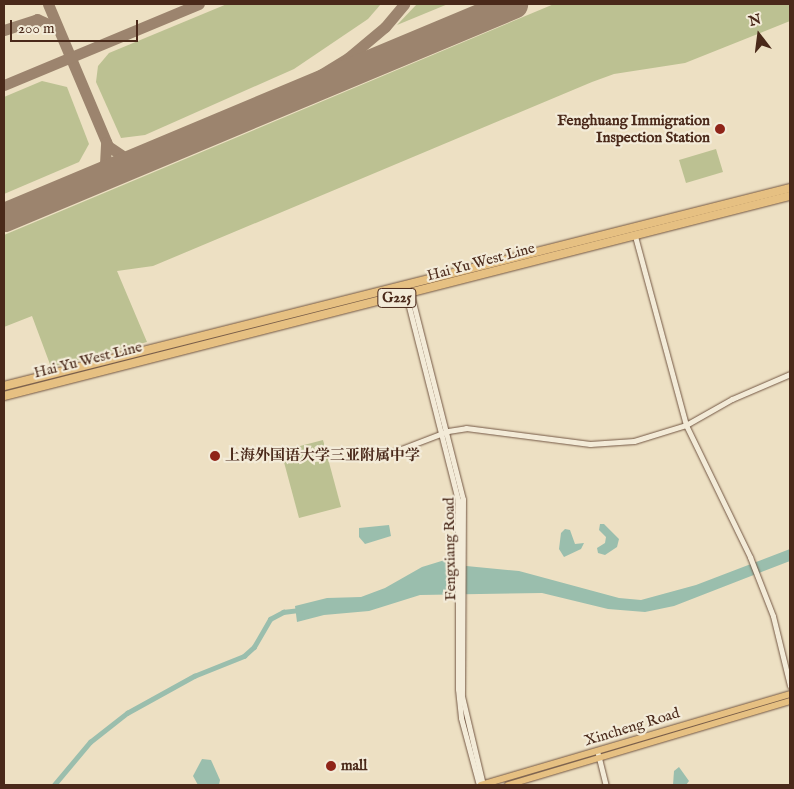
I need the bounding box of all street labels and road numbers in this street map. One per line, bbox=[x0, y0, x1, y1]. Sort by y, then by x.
street label: Hai Yu West Line bbox=[425, 239, 537, 285]
road number: G225 bbox=[377, 286, 417, 310]
street label: Hai Yu West Line bbox=[32, 338, 144, 382]
street label: Fengxiang Road bbox=[440, 497, 460, 601]
street label: Xincheng Road bbox=[582, 704, 682, 750]

